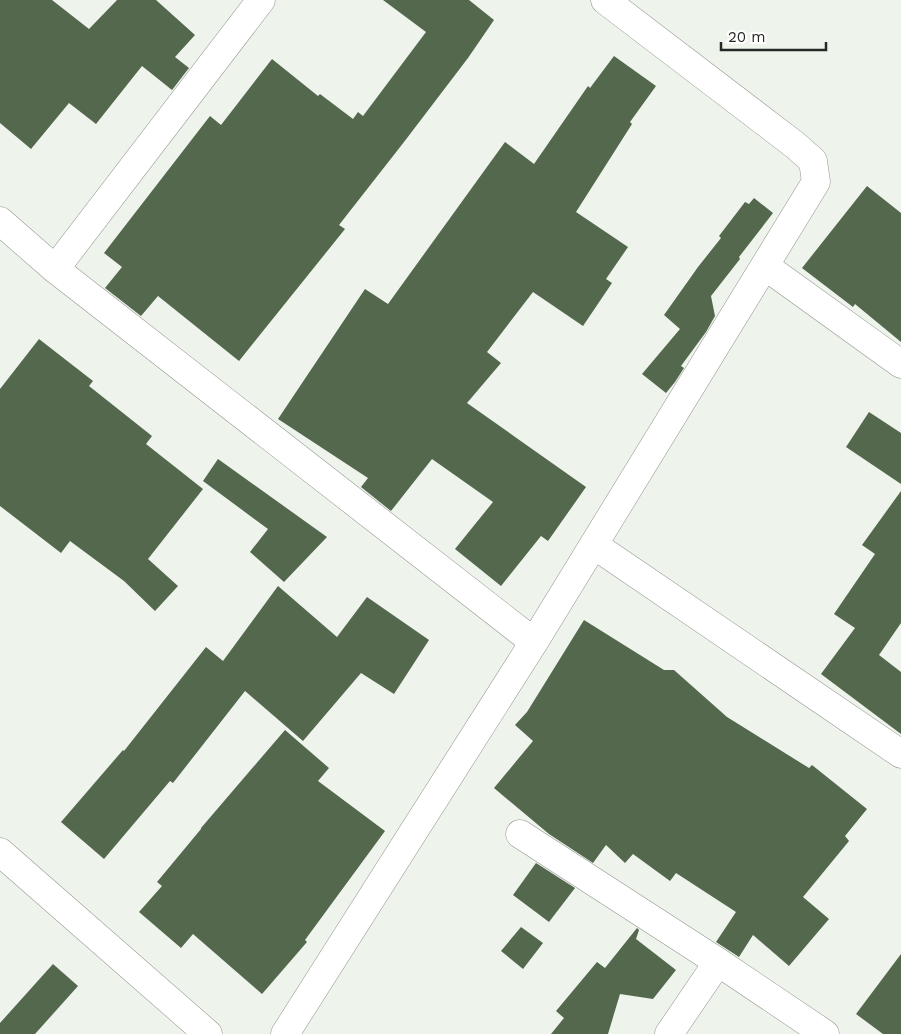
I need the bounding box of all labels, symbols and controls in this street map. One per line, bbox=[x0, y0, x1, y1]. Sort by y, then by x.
scale bar bbox=[721, 20, 826, 52]
text: 20 m bbox=[728, 28, 766, 46]

